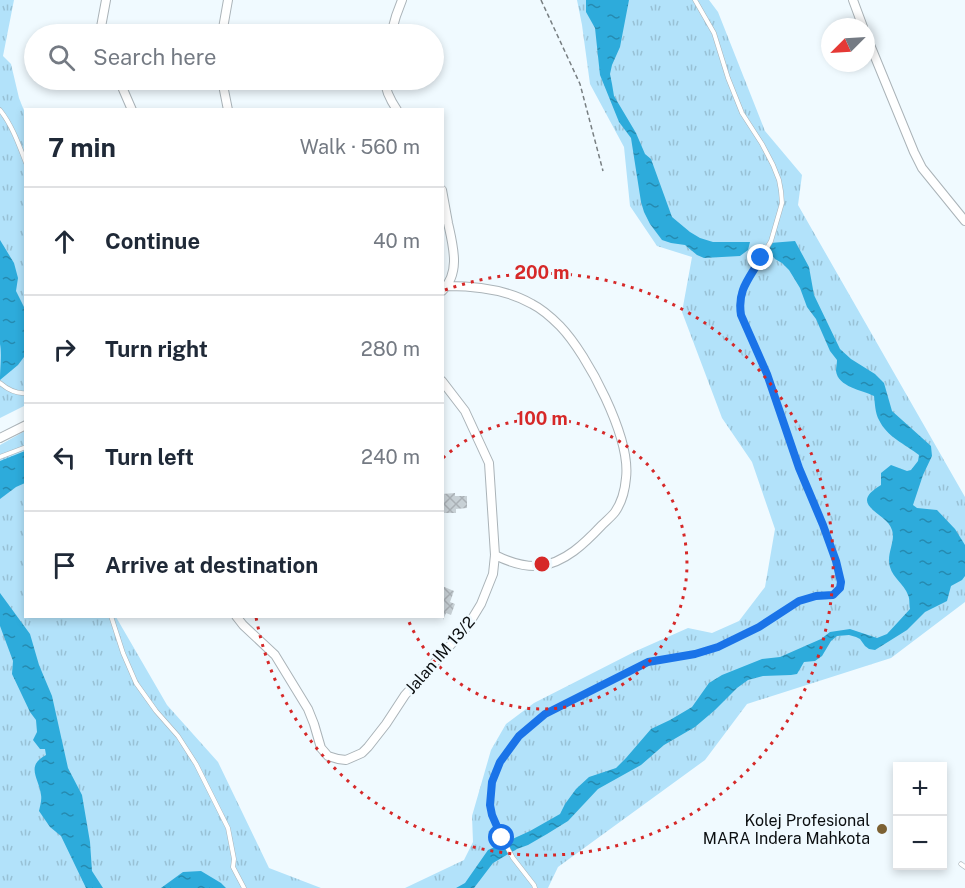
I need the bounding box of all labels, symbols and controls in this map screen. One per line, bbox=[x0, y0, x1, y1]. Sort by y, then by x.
north arrow bbox=[821, 18, 875, 72]
search box bbox=[24, 24, 444, 90]
icon: search bbox=[45, 41, 78, 74]
text: Search here bbox=[93, 44, 217, 70]
text: 7 min bbox=[48, 132, 116, 163]
text: Walk · 560 m bbox=[300, 135, 420, 159]
icon: ahead bbox=[48, 225, 81, 258]
text: Continue bbox=[105, 228, 200, 254]
text: 40 m bbox=[373, 229, 420, 253]
route end bbox=[747, 244, 773, 270]
text: 200 m bbox=[515, 262, 569, 283]
icon: right bbox=[48, 333, 81, 366]
text: Turn right bbox=[105, 336, 208, 362]
text: 280 m bbox=[361, 337, 420, 361]
text: 100 m bbox=[516, 408, 568, 429]
icon: left bbox=[48, 441, 81, 474]
text: Turn left bbox=[105, 444, 194, 470]
text: 240 m bbox=[361, 445, 420, 469]
icon: arrive bbox=[48, 549, 81, 582]
text: Arrive at destination bbox=[105, 552, 318, 578]
centre of rings bbox=[532, 554, 552, 574]
street label: Jalan IM 13/2 bbox=[401, 612, 479, 698]
map controls bbox=[893, 762, 947, 870]
button: + bbox=[893, 762, 947, 816]
place label: Kolej Profesional MARA Indera Mahkota bbox=[703, 811, 870, 848]
button: − bbox=[893, 816, 947, 870]
marker: Kolej Profesional MARA Indera Mahkota bbox=[875, 822, 889, 836]
route start bbox=[488, 824, 514, 850]

